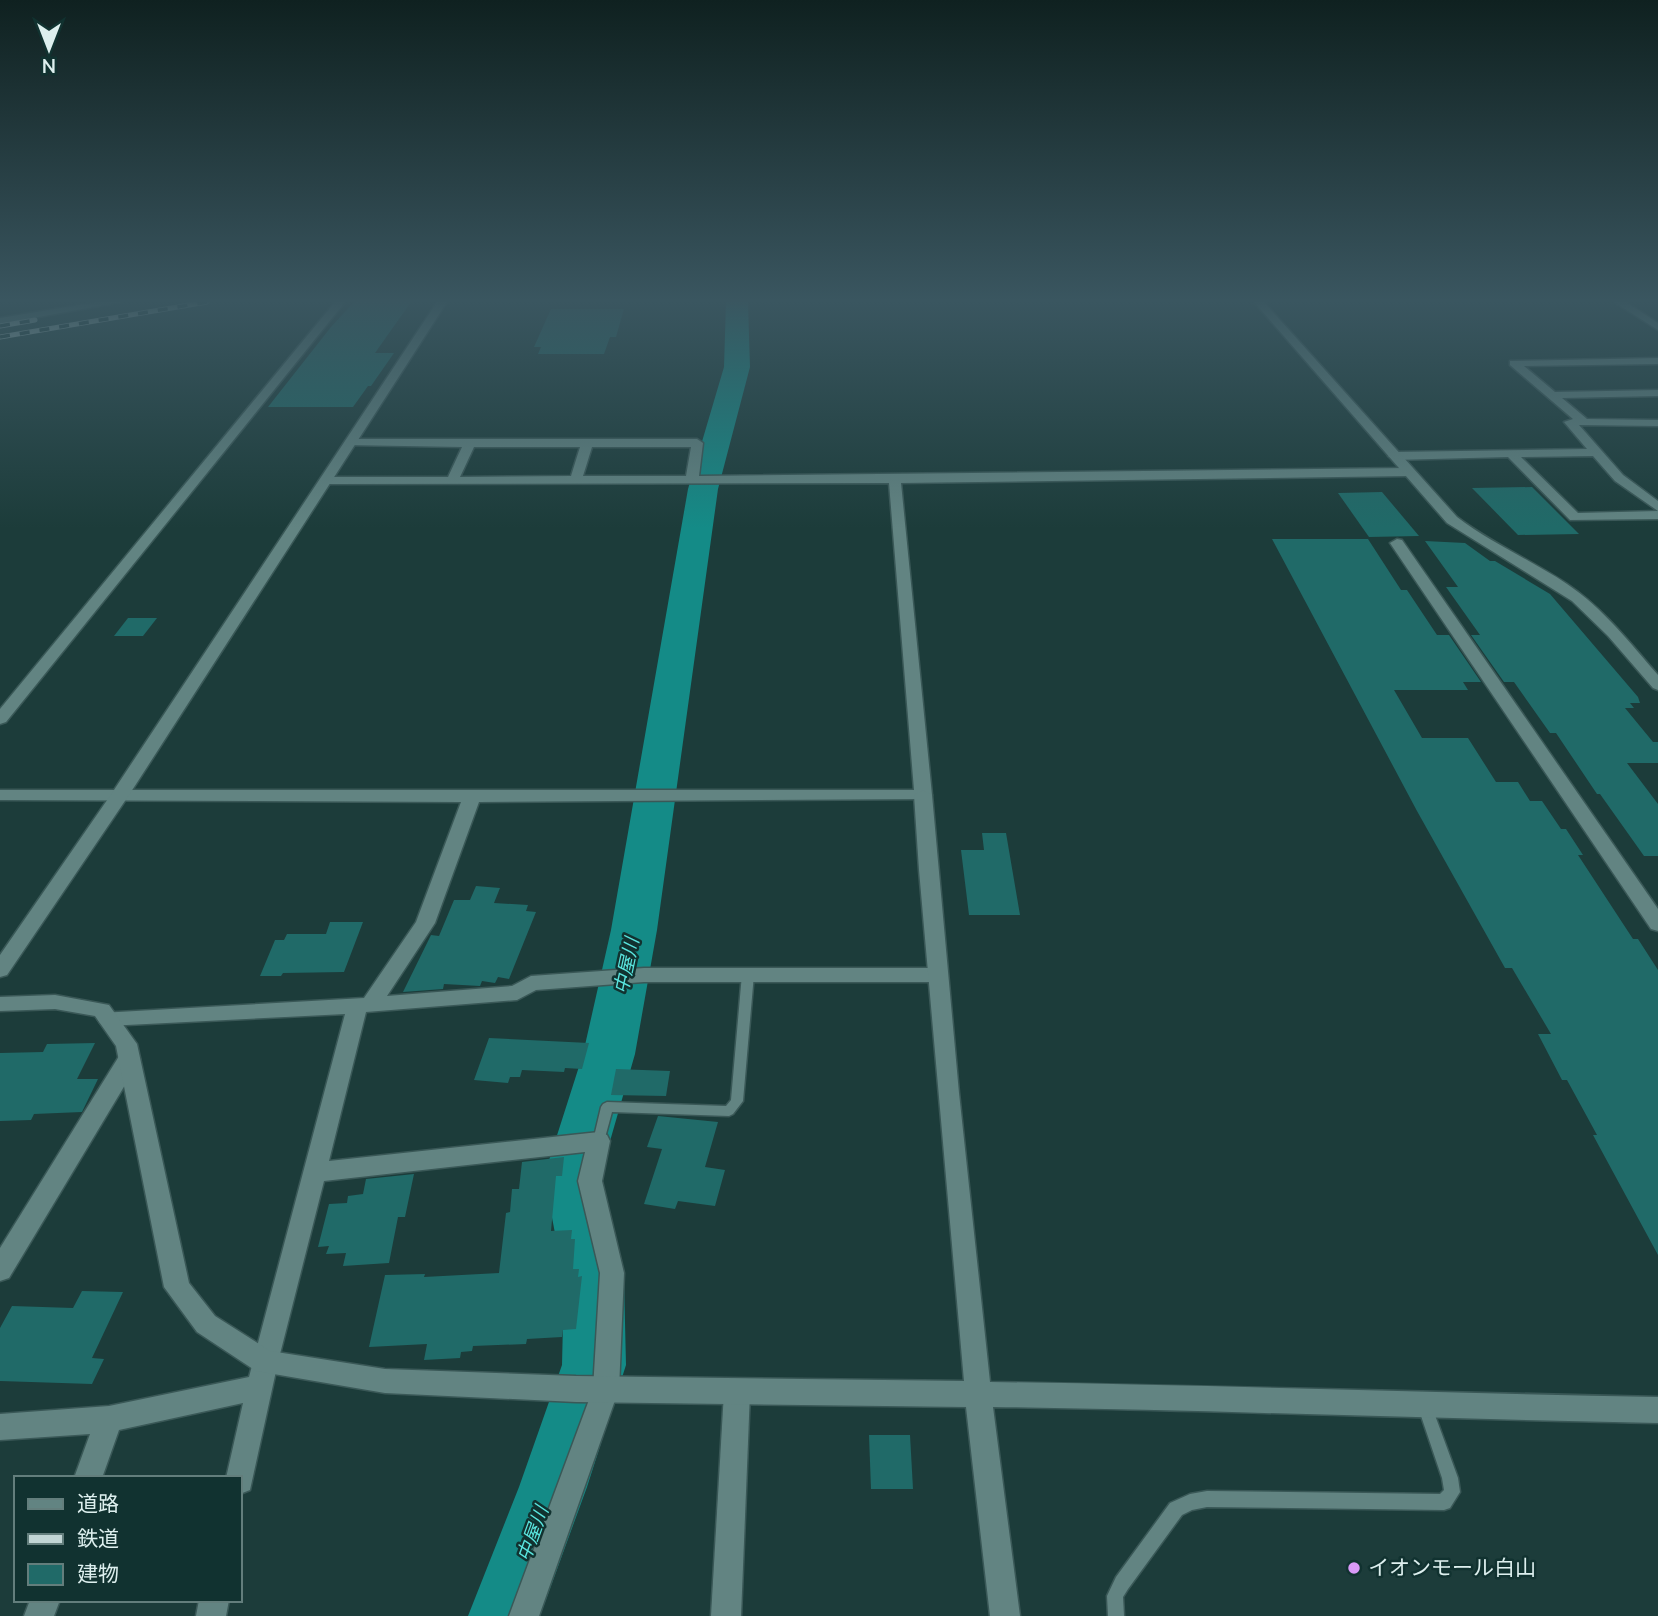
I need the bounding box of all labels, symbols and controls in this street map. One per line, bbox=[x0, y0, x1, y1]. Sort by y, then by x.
north arrow bbox=[14, 14, 84, 84]
text: N bbox=[42, 52, 56, 78]
water label: 中屋川 bbox=[608, 933, 646, 997]
legend bbox=[14, 1476, 242, 1602]
text: 道路 bbox=[77, 1490, 119, 1518]
water label: 中屋川 bbox=[511, 1501, 556, 1565]
text: 鉄道 bbox=[77, 1525, 119, 1553]
place label: イオンモール白山 bbox=[1368, 1554, 1536, 1582]
text: 建物 bbox=[77, 1560, 119, 1588]
marker: イオンモール白山 bbox=[1346, 1560, 1362, 1576]

